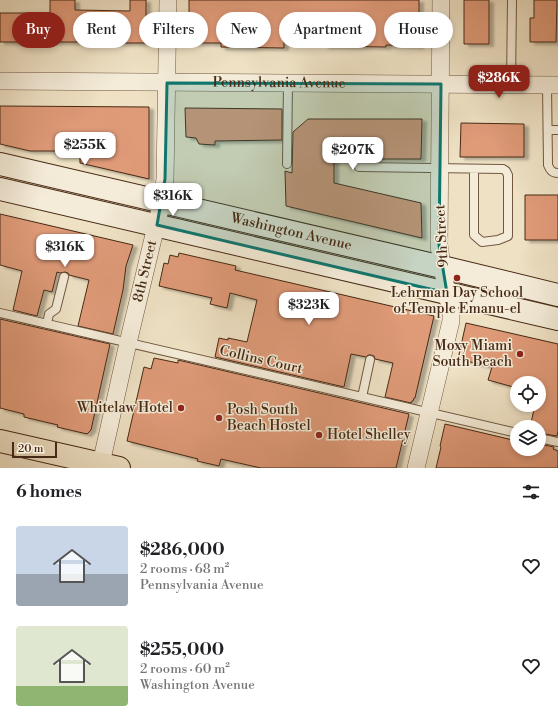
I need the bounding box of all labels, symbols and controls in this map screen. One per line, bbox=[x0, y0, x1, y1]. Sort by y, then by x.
chip: Buy bbox=[12, 12, 65, 48]
chip: Rent bbox=[73, 12, 131, 48]
chip: Filters bbox=[139, 12, 208, 48]
chip: New bbox=[216, 12, 271, 48]
chip: Apartment bbox=[279, 12, 376, 48]
chip: House bbox=[384, 12, 453, 48]
pin: $286K bbox=[471, 65, 527, 99]
text: $286K bbox=[478, 70, 520, 86]
street label: Pennsylvania Avenue bbox=[212, 74, 346, 92]
pin: $255K bbox=[57, 132, 113, 166]
text: $255K bbox=[64, 137, 106, 153]
pin: $207K bbox=[325, 137, 381, 171]
text: $207K bbox=[331, 142, 375, 158]
pin: $316K bbox=[145, 183, 201, 217]
text: $316K bbox=[153, 188, 193, 204]
street label: 9th Street bbox=[431, 204, 453, 268]
street label: Washington Avenue bbox=[228, 209, 354, 255]
pin: $316K bbox=[37, 234, 93, 268]
street label: 8th Street bbox=[129, 238, 161, 304]
text: $316K bbox=[45, 239, 85, 255]
marker: Lehrman Day School of Temple Emanu-el bbox=[452, 273, 462, 283]
place label: Lehrman Day School of Temple Emanu-el bbox=[391, 284, 523, 318]
pin: $323K bbox=[281, 292, 337, 326]
text: $323K bbox=[288, 297, 330, 313]
place label: Moxy Miami South Beach bbox=[432, 337, 513, 371]
street label: Collins Court bbox=[218, 342, 304, 378]
marker: Moxy Miami South Beach bbox=[515, 349, 525, 359]
map controls bbox=[510, 376, 546, 456]
button: locate bbox=[510, 376, 546, 412]
place label: Whitelaw Hotel bbox=[76, 399, 173, 417]
place label: Posh South Beach Hostel bbox=[226, 401, 311, 435]
marker: Whitelaw Hotel bbox=[176, 403, 186, 413]
marker: Posh South Beach Hostel bbox=[214, 413, 224, 423]
button: layers bbox=[510, 420, 546, 456]
place label: Hotel Shelley bbox=[327, 426, 411, 444]
marker: Hotel Shelley bbox=[314, 430, 324, 440]
scale bar bbox=[12, 440, 57, 459]
text: 20 m bbox=[18, 442, 43, 456]
text: 6 homes bbox=[16, 481, 82, 503]
icon: filters bbox=[520, 481, 542, 503]
text: $286,000 bbox=[140, 539, 225, 561]
icon: home bbox=[48, 542, 96, 590]
icon: heart bbox=[520, 555, 542, 577]
text: 2 rooms · 68 m² bbox=[140, 561, 229, 577]
text: Pennsylvania Avenue bbox=[140, 577, 264, 593]
text: $255,000 bbox=[140, 639, 224, 661]
icon: home bbox=[48, 642, 96, 690]
icon: heart bbox=[520, 655, 542, 677]
text: 2 rooms · 60 m² bbox=[140, 661, 230, 677]
text: Washington Avenue bbox=[140, 677, 255, 693]

